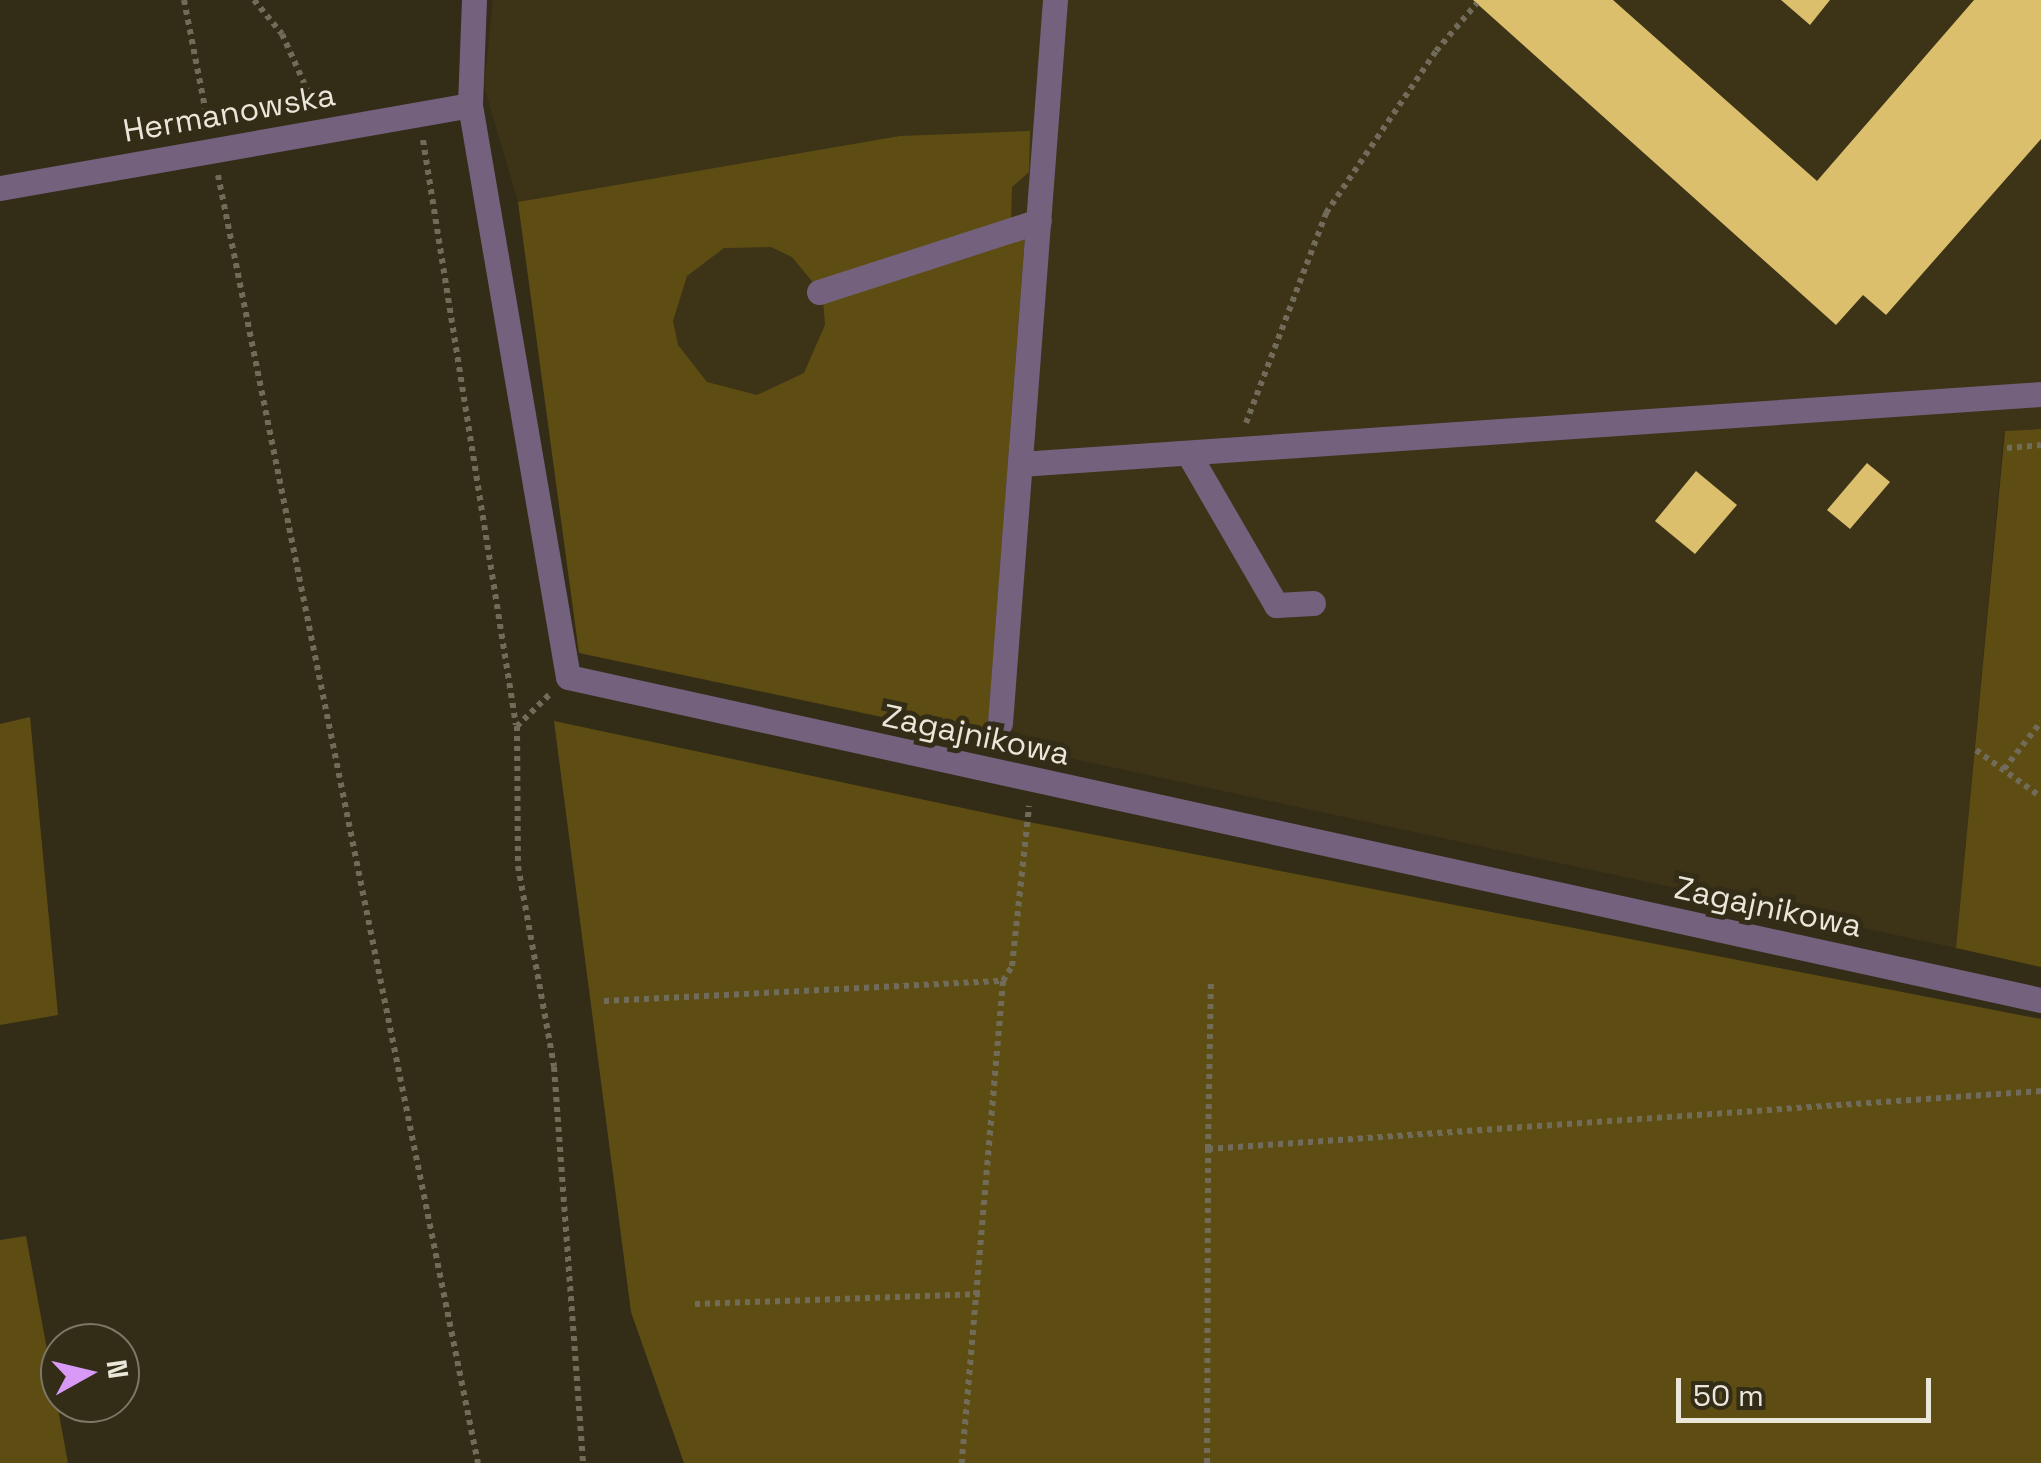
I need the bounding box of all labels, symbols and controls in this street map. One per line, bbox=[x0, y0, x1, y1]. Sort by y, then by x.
street label: Hermanowska bbox=[120, 75, 338, 151]
street label: Zagajnikowa bbox=[879, 696, 1073, 774]
street label: Zagajnikowa bbox=[1671, 868, 1865, 946]
north arrow bbox=[40, 1323, 140, 1423]
text: N bbox=[99, 1357, 137, 1381]
scale bar bbox=[1681, 1358, 1936, 1420]
text: 50 m bbox=[1693, 1376, 1764, 1415]

